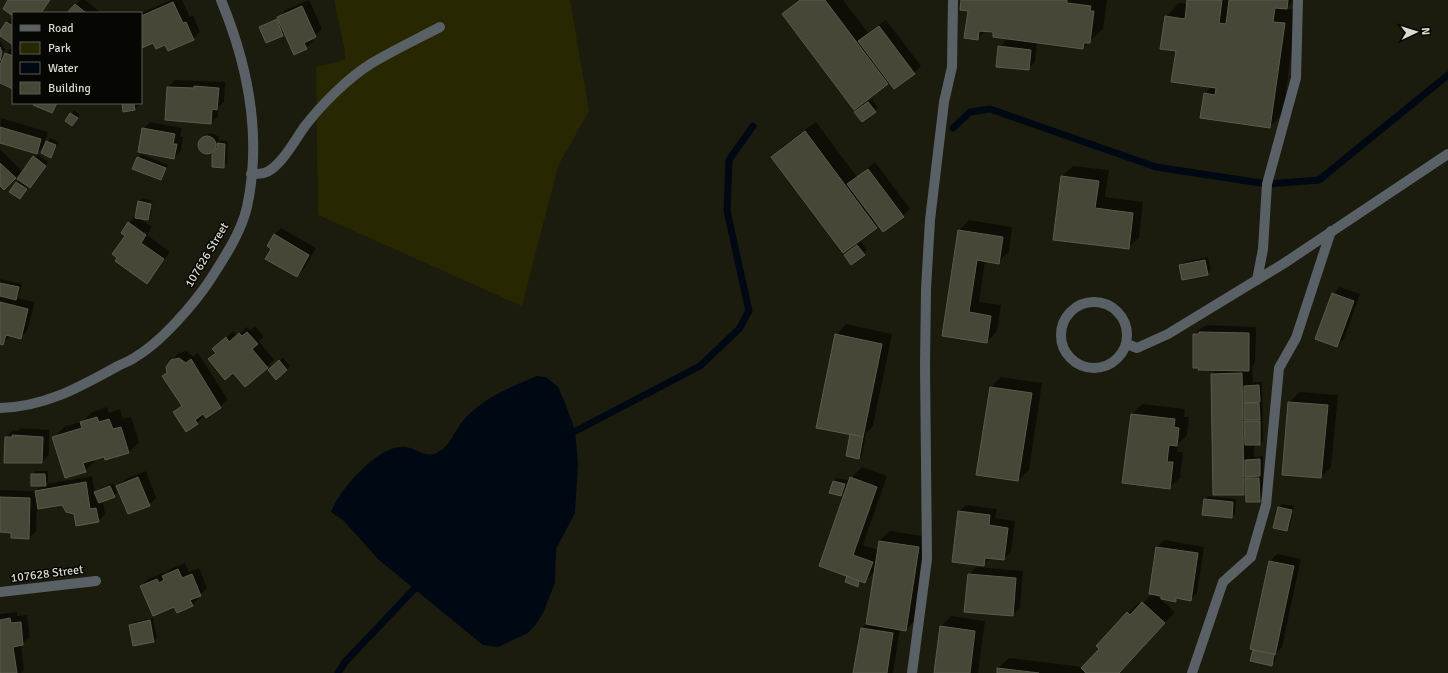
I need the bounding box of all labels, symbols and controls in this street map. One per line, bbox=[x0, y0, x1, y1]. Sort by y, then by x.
legend bbox=[12, 12, 142, 104]
north arrow bbox=[1396, 12, 1436, 52]
text: Road bbox=[48, 21, 74, 36]
text: N bbox=[1419, 27, 1432, 36]
text: Park bbox=[48, 41, 71, 56]
text: Water bbox=[48, 61, 79, 76]
text: Building bbox=[48, 81, 91, 96]
street label: 107626 Street bbox=[182, 220, 232, 290]
street label: 107628 Street bbox=[10, 562, 84, 586]

